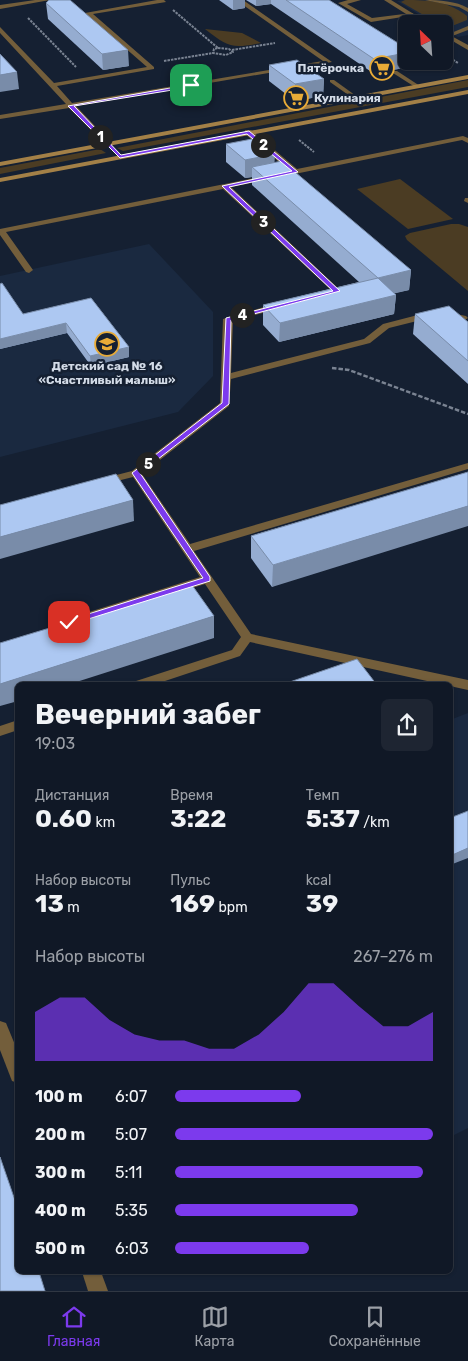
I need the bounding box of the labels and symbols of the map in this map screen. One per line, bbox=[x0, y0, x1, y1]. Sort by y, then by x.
north arrow bbox=[398, 15, 452, 70]
supermarket icon: Пятёрочка bbox=[369, 55, 395, 81]
place label: Пятёрочка bbox=[298, 61, 364, 75]
pin bbox=[170, 64, 212, 106]
supermarket icon: Кулинария bbox=[283, 85, 309, 111]
place label: Кулинария bbox=[314, 91, 381, 105]
pin: 1 bbox=[88, 124, 112, 150]
pin: 2 bbox=[250, 132, 276, 158]
pin: 3 bbox=[250, 210, 276, 234]
pin: 4 bbox=[230, 302, 254, 328]
school or university icon: Детский сад № 16 «Счастливый малыш» bbox=[94, 331, 120, 357]
place label: Детский сад № 16 «Счастливый малыш» bbox=[39, 359, 176, 387]
pin: 5 bbox=[136, 452, 160, 476]
pin bbox=[48, 601, 90, 643]

